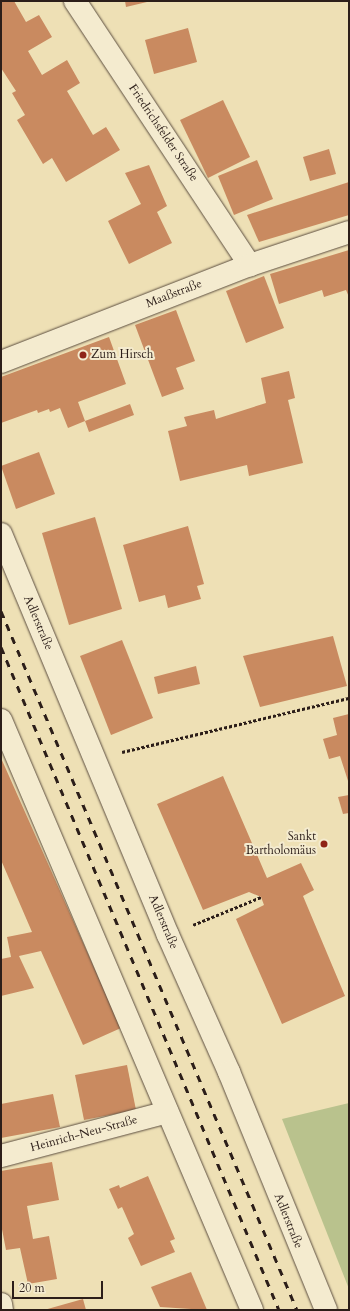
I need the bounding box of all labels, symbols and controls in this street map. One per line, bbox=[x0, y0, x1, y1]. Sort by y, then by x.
street label: Friedrichsfelder Straße bbox=[125, 82, 201, 184]
street label: Maaßstraße bbox=[144, 277, 204, 311]
place label: Zum Hirsch bbox=[91, 348, 153, 362]
marker: Zum Hirsch bbox=[78, 350, 88, 360]
street label: Adlerstraße bbox=[20, 594, 56, 652]
place label: Sankt Bartholomäus bbox=[246, 830, 316, 858]
marker: Sankt Bartholomäus bbox=[319, 839, 329, 849]
street label: Adlerstraße bbox=[145, 893, 181, 951]
street label: Heinrich-Neu-Straße bbox=[29, 1113, 139, 1155]
street label: Adlerstraße bbox=[271, 1192, 305, 1250]
scale bar bbox=[14, 1273, 105, 1299]
text: 20 m bbox=[19, 1280, 45, 1296]

